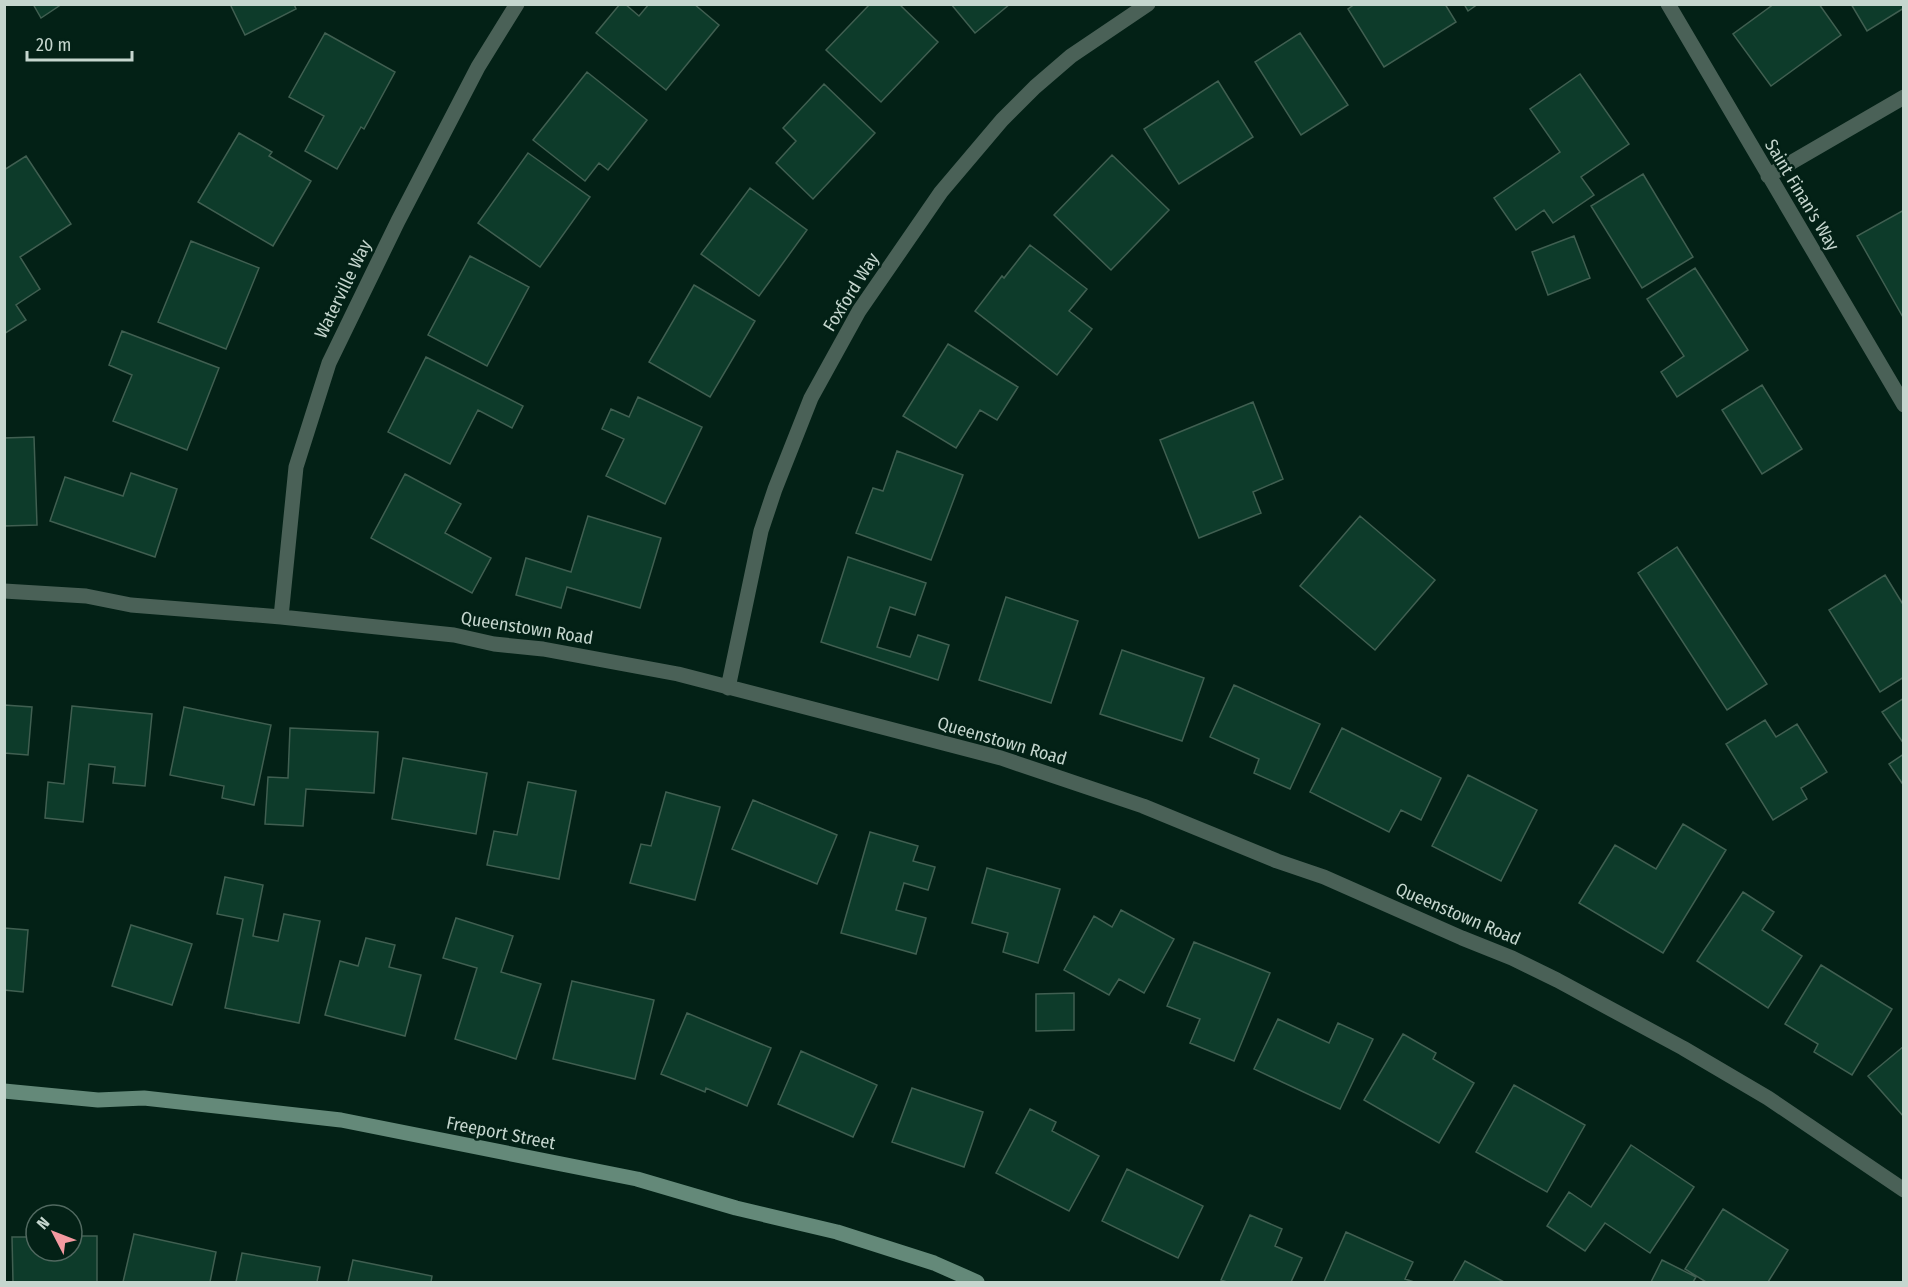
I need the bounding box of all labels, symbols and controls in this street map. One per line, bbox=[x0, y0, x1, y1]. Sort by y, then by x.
scale bar bbox=[27, 24, 132, 62]
text: 20 m bbox=[36, 34, 71, 56]
street label: Saint Finan's Way bbox=[1760, 135, 1844, 255]
street label: Waterville Way bbox=[310, 236, 376, 342]
street label: Foxford Way bbox=[818, 249, 884, 335]
street label: Queenstown Road bbox=[459, 607, 595, 649]
street label: Queenstown Road bbox=[935, 712, 1069, 770]
street label: Queenstown Road bbox=[1392, 878, 1524, 950]
street label: Freeport Street bbox=[445, 1112, 557, 1154]
north arrow bbox=[24, 1203, 84, 1263]
text: N bbox=[33, 1213, 53, 1233]

